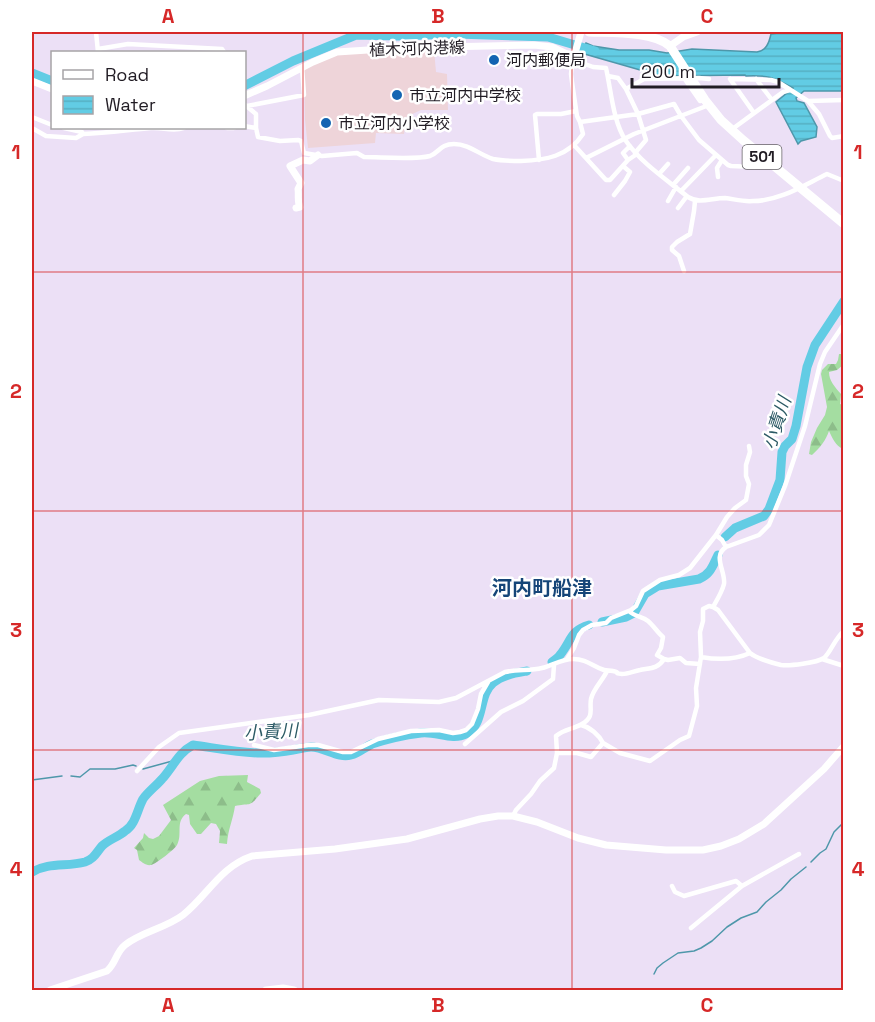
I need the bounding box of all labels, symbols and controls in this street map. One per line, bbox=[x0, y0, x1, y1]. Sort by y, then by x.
text: A bbox=[162, 3, 175, 29]
text: B bbox=[431, 3, 445, 29]
text: C bbox=[701, 3, 714, 29]
street label: 植木河内港線 bbox=[369, 36, 465, 61]
place label: 河内郵便局 bbox=[506, 50, 586, 71]
legend bbox=[51, 51, 246, 129]
scale bar bbox=[632, 51, 779, 89]
marker: 河内郵便局 bbox=[487, 53, 501, 67]
text: 200 m bbox=[641, 60, 695, 83]
text: Road bbox=[105, 63, 149, 86]
place label: 市立河内中学校 bbox=[409, 85, 521, 106]
marker: 市立河内中学校 bbox=[390, 88, 404, 102]
text: Water bbox=[105, 93, 156, 116]
place label: 市立河内小学校 bbox=[338, 113, 450, 134]
marker: 市立河内小学校 bbox=[319, 116, 333, 130]
text: 1 bbox=[11, 139, 21, 165]
text: 1 bbox=[853, 139, 863, 165]
road number: 501 bbox=[742, 145, 782, 169]
text: 2 bbox=[10, 378, 22, 404]
text: 2 bbox=[852, 378, 864, 404]
water label: 小責川 bbox=[757, 392, 796, 452]
district label: 河内町船津 bbox=[492, 575, 592, 601]
text: 3 bbox=[10, 617, 22, 643]
text: 3 bbox=[852, 617, 864, 643]
water label: 小責川 bbox=[243, 718, 301, 744]
text: 4 bbox=[10, 856, 23, 882]
text: 4 bbox=[852, 856, 865, 882]
text: A bbox=[162, 992, 175, 1018]
text: B bbox=[431, 992, 445, 1018]
text: C bbox=[701, 992, 714, 1018]

